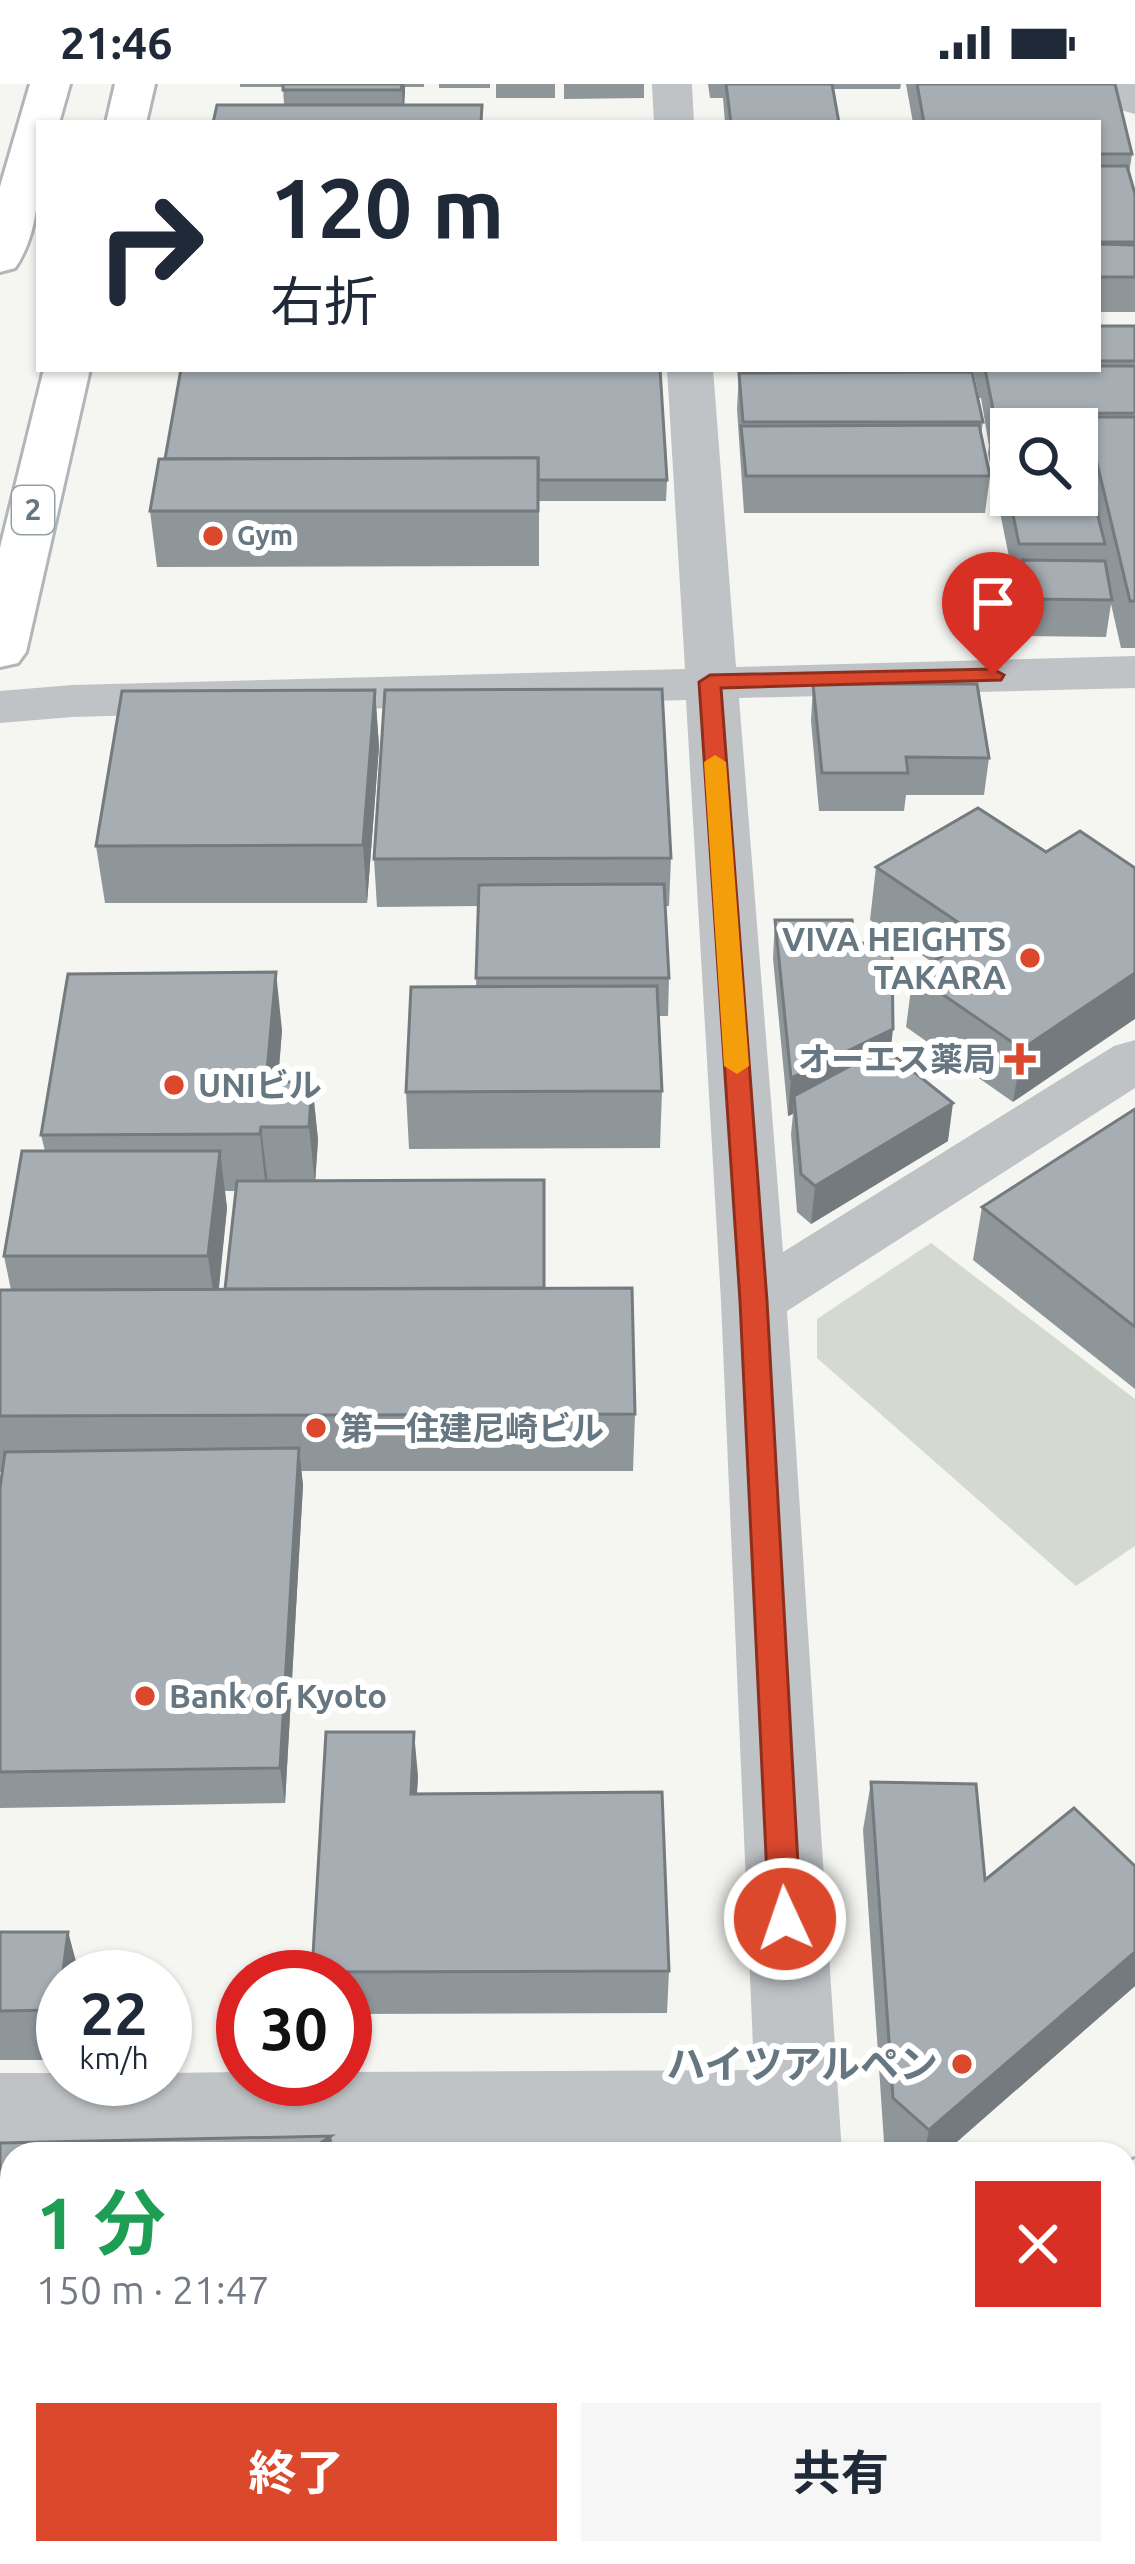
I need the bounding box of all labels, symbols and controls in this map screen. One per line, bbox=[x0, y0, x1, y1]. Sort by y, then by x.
text: 21:46 bbox=[60, 17, 173, 68]
text: 120 m bbox=[270, 160, 504, 254]
icon: right bbox=[72, 168, 228, 324]
text: 右折 bbox=[270, 271, 378, 331]
map controls bbox=[990, 408, 1098, 516]
button: search bbox=[990, 408, 1098, 516]
road number: 2 bbox=[12, 486, 54, 534]
place label: Gym bbox=[237, 520, 293, 550]
marker: Gym bbox=[200, 523, 226, 549]
pin bbox=[942, 552, 1044, 675]
icon: arrive bbox=[960, 570, 1026, 636]
place label: VIVA HEIGHTS TAKARA bbox=[782, 920, 1006, 995]
marker: VIVA HEIGHTS TAKARA bbox=[1017, 945, 1043, 971]
place label: オーエス薬局 bbox=[798, 1040, 996, 1077]
marker: オーエス薬局 bbox=[1007, 1046, 1033, 1072]
place label: UNIビル bbox=[198, 1066, 322, 1103]
marker: UNIビル bbox=[161, 1072, 187, 1098]
place label: 第一住建尼崎ビル bbox=[340, 1409, 604, 1446]
marker: 第一住建尼崎ビル bbox=[303, 1415, 329, 1441]
place label: Bank of Kyoto bbox=[169, 1677, 387, 1714]
marker: Bank of Kyoto bbox=[132, 1683, 158, 1709]
position arrow bbox=[722, 1856, 848, 1982]
speed limit sign: 30 bbox=[216, 1950, 372, 2106]
text: 22 bbox=[80, 1979, 148, 2046]
text: km/h bbox=[79, 2041, 149, 2075]
place label: ハイツアルペン bbox=[666, 2042, 938, 2085]
marker: ハイツアルペン bbox=[949, 2051, 975, 2077]
button: close bbox=[975, 2181, 1101, 2307]
text: 1 分 bbox=[36, 2182, 166, 2263]
text: 150 m · 21:47 bbox=[36, 2268, 270, 2311]
button: 終了 bbox=[36, 2403, 557, 2541]
button: 共有 bbox=[581, 2403, 1101, 2541]

